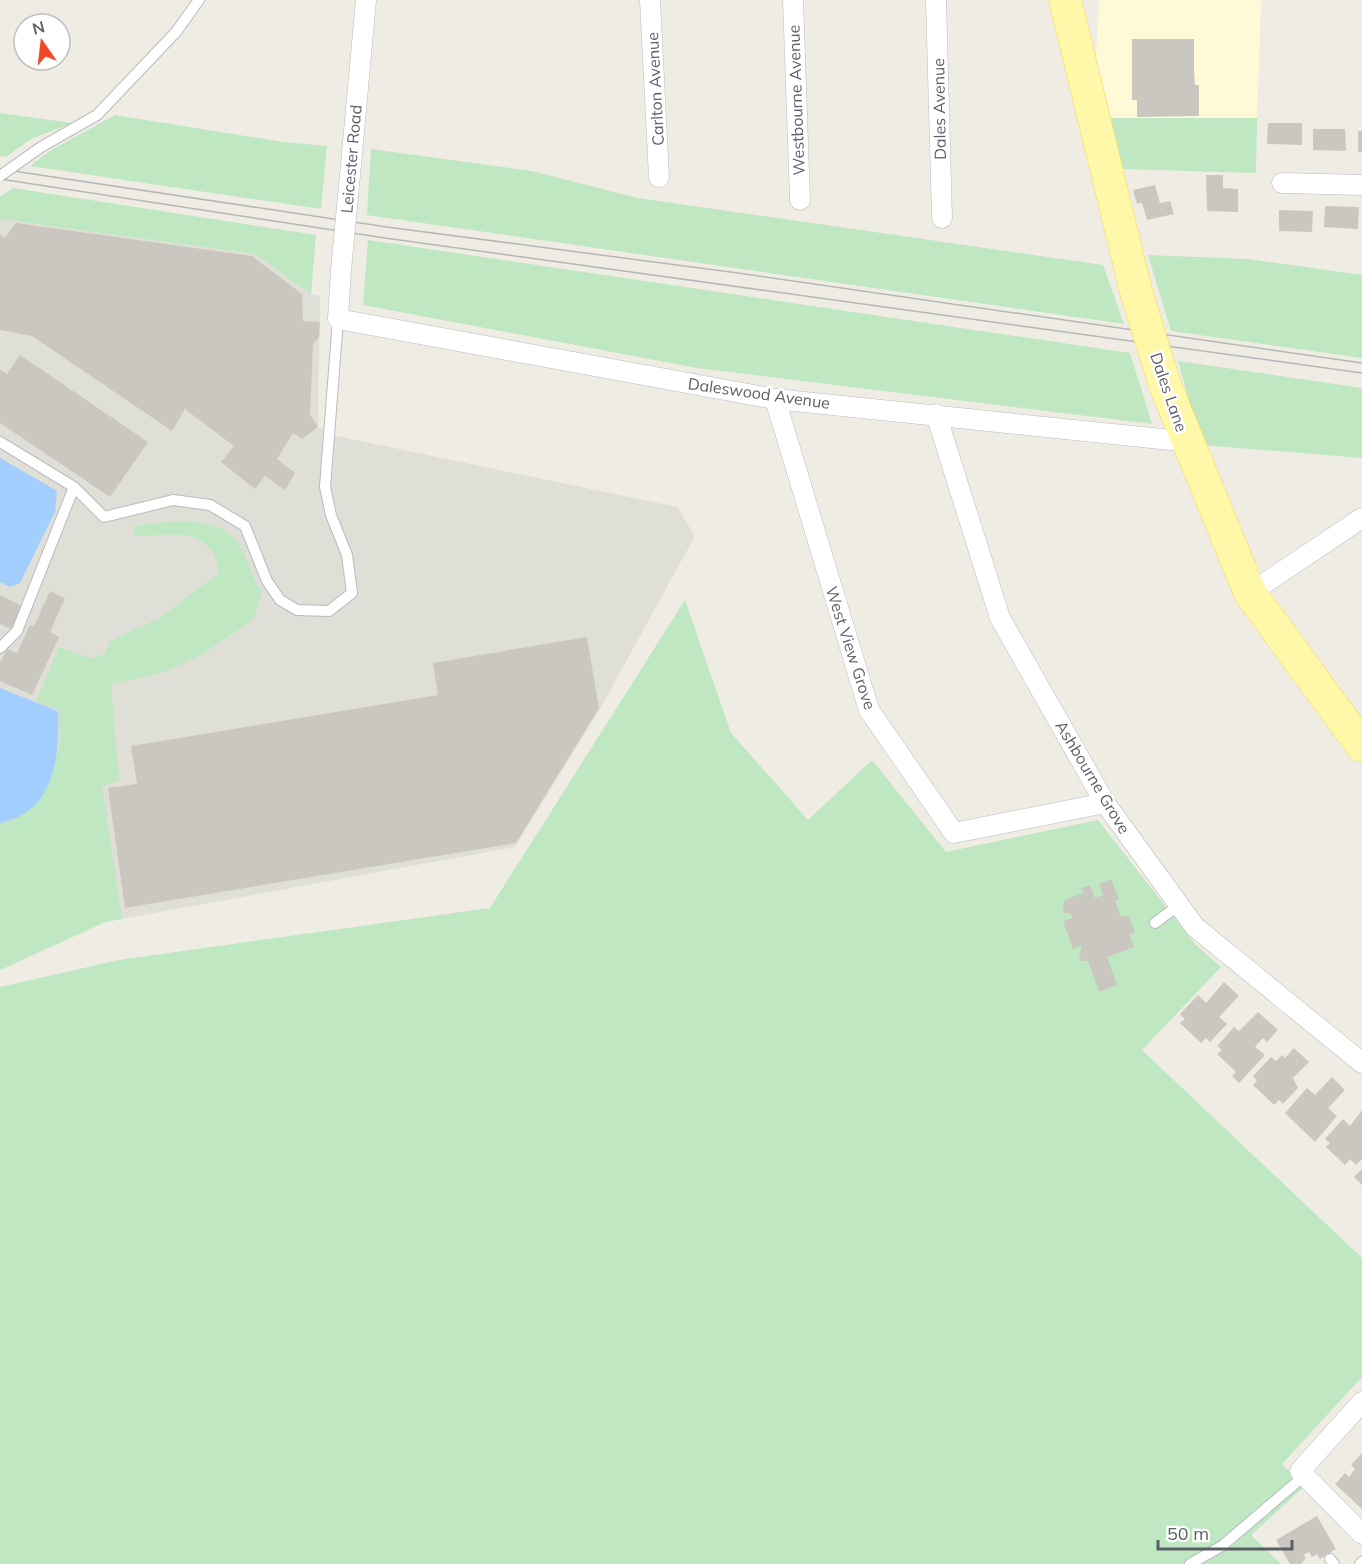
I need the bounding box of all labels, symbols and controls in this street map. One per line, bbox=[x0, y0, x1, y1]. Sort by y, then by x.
north arrow bbox=[12, 12, 72, 72]
text: N bbox=[30, 16, 47, 39]
street label: Westbourne Avenue bbox=[783, 24, 809, 176]
street label: Carlton Avenue bbox=[642, 32, 668, 146]
street label: Dales Avenue bbox=[928, 58, 950, 160]
street label: Leicester Road bbox=[336, 104, 366, 214]
street label: Dales Lane bbox=[1146, 350, 1192, 434]
street label: Daleswood Avenue bbox=[687, 373, 831, 413]
street label: West View Grove bbox=[822, 584, 880, 712]
street label: Ashbourne Grove bbox=[1051, 717, 1135, 837]
scale bar bbox=[1158, 1513, 1292, 1551]
text: 50 m bbox=[1167, 1522, 1209, 1545]

